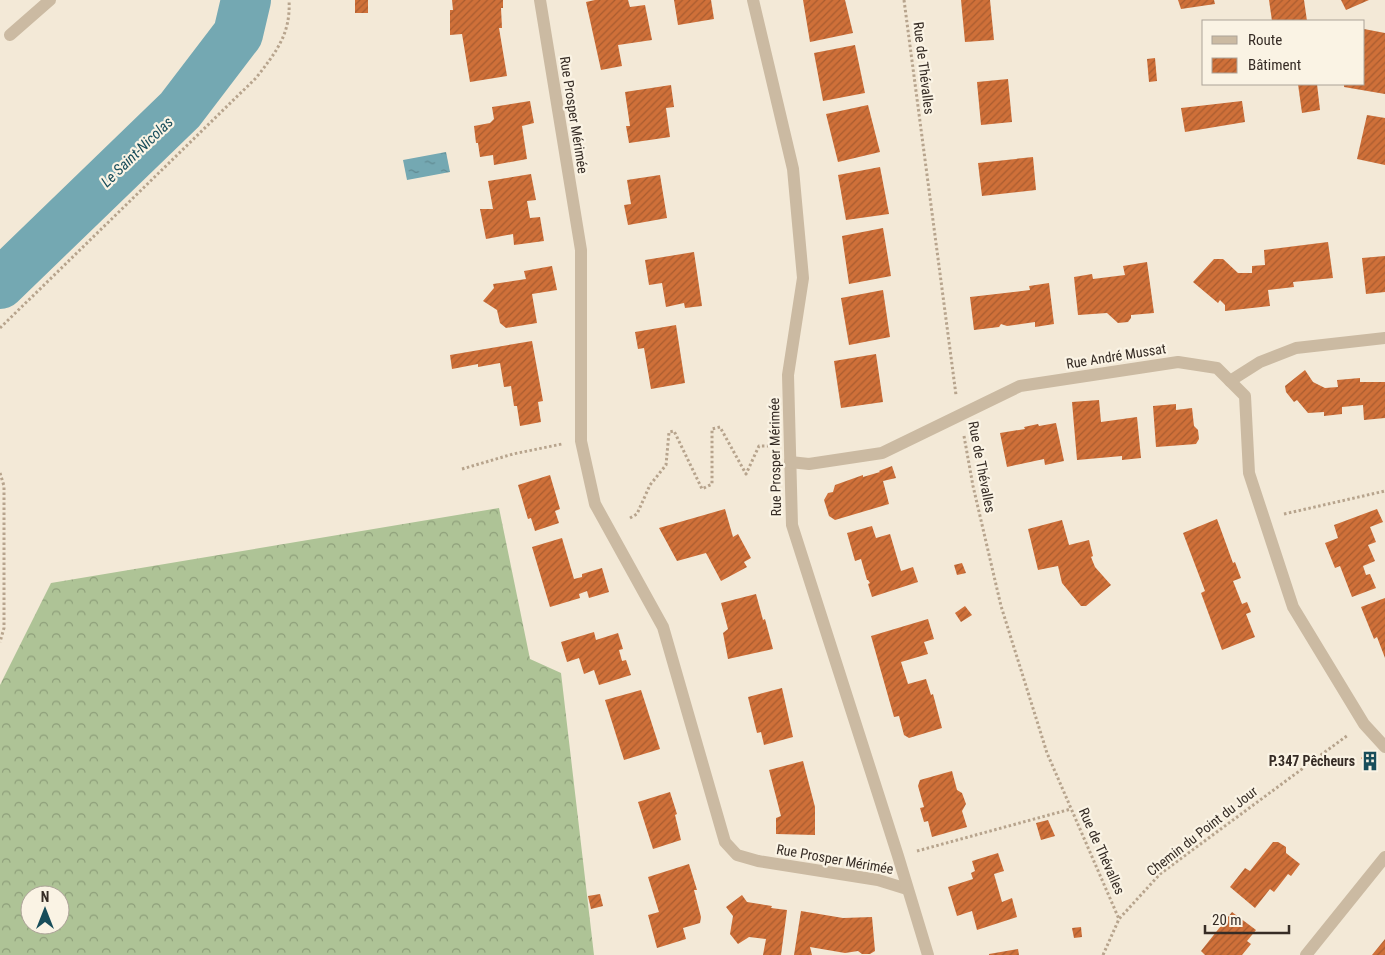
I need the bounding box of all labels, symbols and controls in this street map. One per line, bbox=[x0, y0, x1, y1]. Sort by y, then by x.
legend bbox=[1202, 20, 1365, 85]
street label: Rue de Thévalles bbox=[910, 21, 938, 115]
text: Route bbox=[1248, 31, 1282, 49]
street label: Rue Prosper Mérimée bbox=[557, 55, 591, 175]
text: Bâtiment bbox=[1248, 56, 1301, 74]
water label: Le Saint-Nicolas bbox=[97, 113, 177, 191]
street label: Rue André Mussat bbox=[1065, 340, 1167, 372]
street label: Rue Prosper Mérimée bbox=[766, 397, 784, 516]
street label: Rue de Thévalles bbox=[965, 420, 999, 514]
building icon: P.347 Pêcheurs bbox=[1359, 750, 1381, 772]
place label: P.347 Pêcheurs bbox=[1269, 753, 1355, 769]
street label: Chemin du Point du Jour bbox=[1144, 783, 1260, 879]
street label: Rue de Thévalles bbox=[1076, 805, 1128, 897]
street label: Rue Prosper Mérimée bbox=[775, 841, 895, 877]
north arrow bbox=[20, 885, 70, 935]
text: N bbox=[41, 889, 49, 905]
scale bar bbox=[1205, 902, 1289, 934]
text: 20 m bbox=[1212, 911, 1242, 929]

